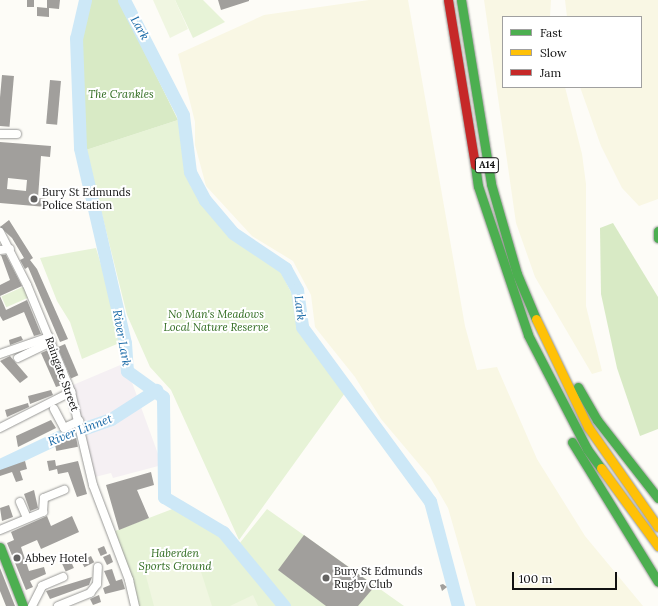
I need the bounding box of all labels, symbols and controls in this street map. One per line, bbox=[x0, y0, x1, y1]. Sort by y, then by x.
water label: Lark bbox=[128, 14, 152, 42]
legend bbox=[502, 16, 642, 88]
text: Fast bbox=[540, 25, 563, 40]
text: Slow bbox=[540, 45, 567, 60]
text: Jam bbox=[540, 65, 561, 80]
park label: The Crankles bbox=[88, 87, 154, 101]
road number: A14 bbox=[474, 157, 500, 173]
place label: Bury St Edmunds Police Station bbox=[42, 186, 130, 212]
marker: Bury St Edmunds Police Station bbox=[29, 194, 39, 204]
water label: Lark bbox=[291, 295, 309, 321]
park label: No Man's Meadows Local Nature Reserve bbox=[163, 308, 269, 334]
water label: River Lark bbox=[110, 309, 134, 367]
street label: Raingate Street bbox=[42, 335, 82, 413]
water label: River Linnet bbox=[46, 411, 114, 449]
park label: Haberden Sports Ground bbox=[138, 547, 212, 573]
place label: Abbey Hotel bbox=[25, 551, 87, 565]
marker: Abbey Hotel bbox=[12, 553, 22, 563]
scale bar bbox=[514, 564, 619, 590]
place label: Bury St Edmunds Rugby Club bbox=[334, 565, 422, 591]
text: 100 m bbox=[519, 571, 552, 586]
marker: Bury St Edmunds Rugby Club bbox=[321, 573, 331, 583]

